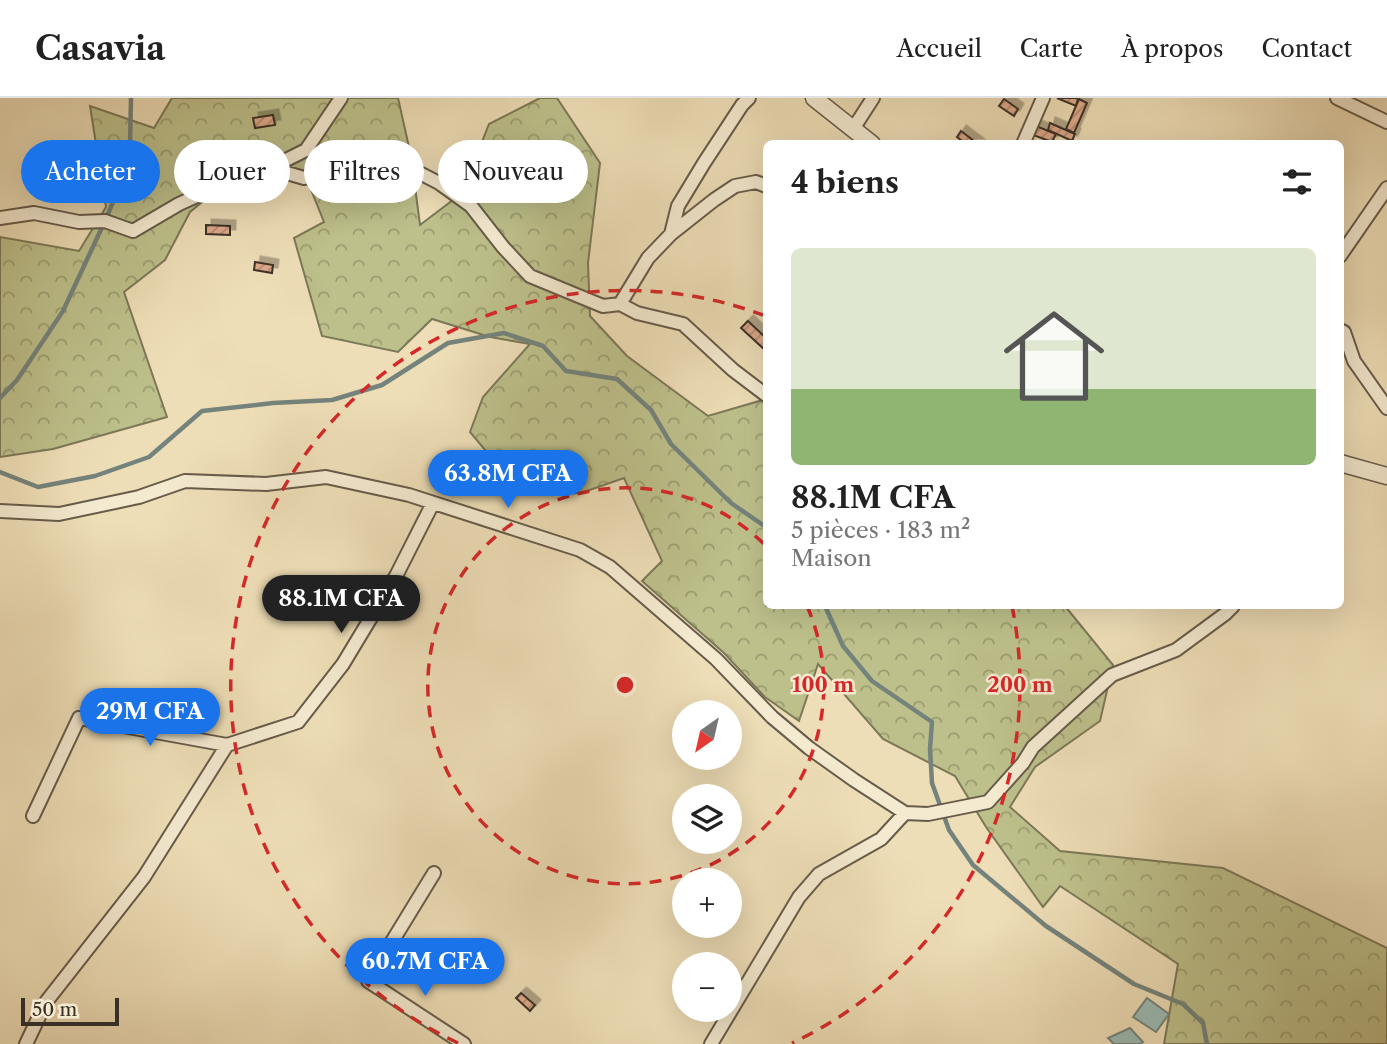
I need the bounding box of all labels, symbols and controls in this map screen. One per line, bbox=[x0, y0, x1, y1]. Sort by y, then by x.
text: Casavia bbox=[35, 28, 165, 69]
text: Accueil bbox=[897, 34, 982, 63]
text: Carte bbox=[1020, 34, 1083, 63]
text: À propos bbox=[1121, 34, 1224, 63]
text: Contact bbox=[1262, 34, 1352, 63]
chip: Acheter bbox=[21, 140, 160, 203]
chip: Louer bbox=[174, 140, 290, 203]
chip: Filtres bbox=[304, 140, 424, 203]
chip: Nouveau bbox=[438, 140, 588, 203]
icon: filters bbox=[1278, 163, 1316, 201]
text: 4 biens bbox=[791, 164, 899, 201]
icon: home bbox=[991, 293, 1117, 419]
pin: 63.8M CFA bbox=[428, 450, 588, 510]
text: 63.8M CFA bbox=[444, 459, 572, 487]
text: 88.1M CFA bbox=[791, 479, 955, 516]
text: 5 pièces · 183 m² bbox=[791, 516, 970, 544]
text: Maison bbox=[791, 544, 872, 572]
pin: 88.1M CFA bbox=[261, 575, 421, 635]
text: 88.1M CFA bbox=[278, 584, 404, 612]
text: 100 m bbox=[792, 672, 854, 697]
text: 200 m bbox=[987, 672, 1053, 697]
centre of rings bbox=[613, 673, 637, 697]
pin: 29M CFA bbox=[85, 688, 215, 748]
text: 29M CFA bbox=[96, 697, 204, 725]
north arrow bbox=[672, 700, 742, 770]
map controls bbox=[672, 700, 742, 1022]
button: layers bbox=[672, 784, 742, 854]
button: + bbox=[672, 868, 742, 938]
pin: 60.7M CFA bbox=[345, 939, 505, 998]
text: 60.7M CFA bbox=[362, 947, 488, 975]
button: − bbox=[672, 952, 742, 1022]
scale bar bbox=[21, 995, 119, 1027]
text: 50 m bbox=[32, 998, 77, 1021]

